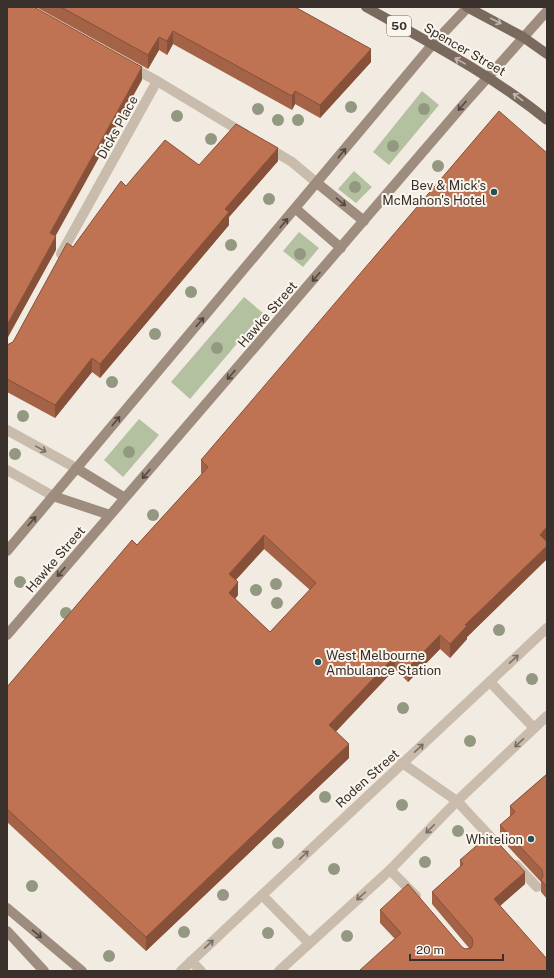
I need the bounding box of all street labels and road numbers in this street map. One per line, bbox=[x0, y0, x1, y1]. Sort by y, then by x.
road number: 50 bbox=[387, 16, 411, 36]
street label: Spencer Street bbox=[421, 20, 508, 79]
street label: Dicks Place bbox=[94, 93, 141, 161]
street label: Hawke Street bbox=[235, 278, 300, 350]
street label: Hawke Street bbox=[23, 523, 88, 595]
street label: Roden Street bbox=[333, 746, 402, 811]

